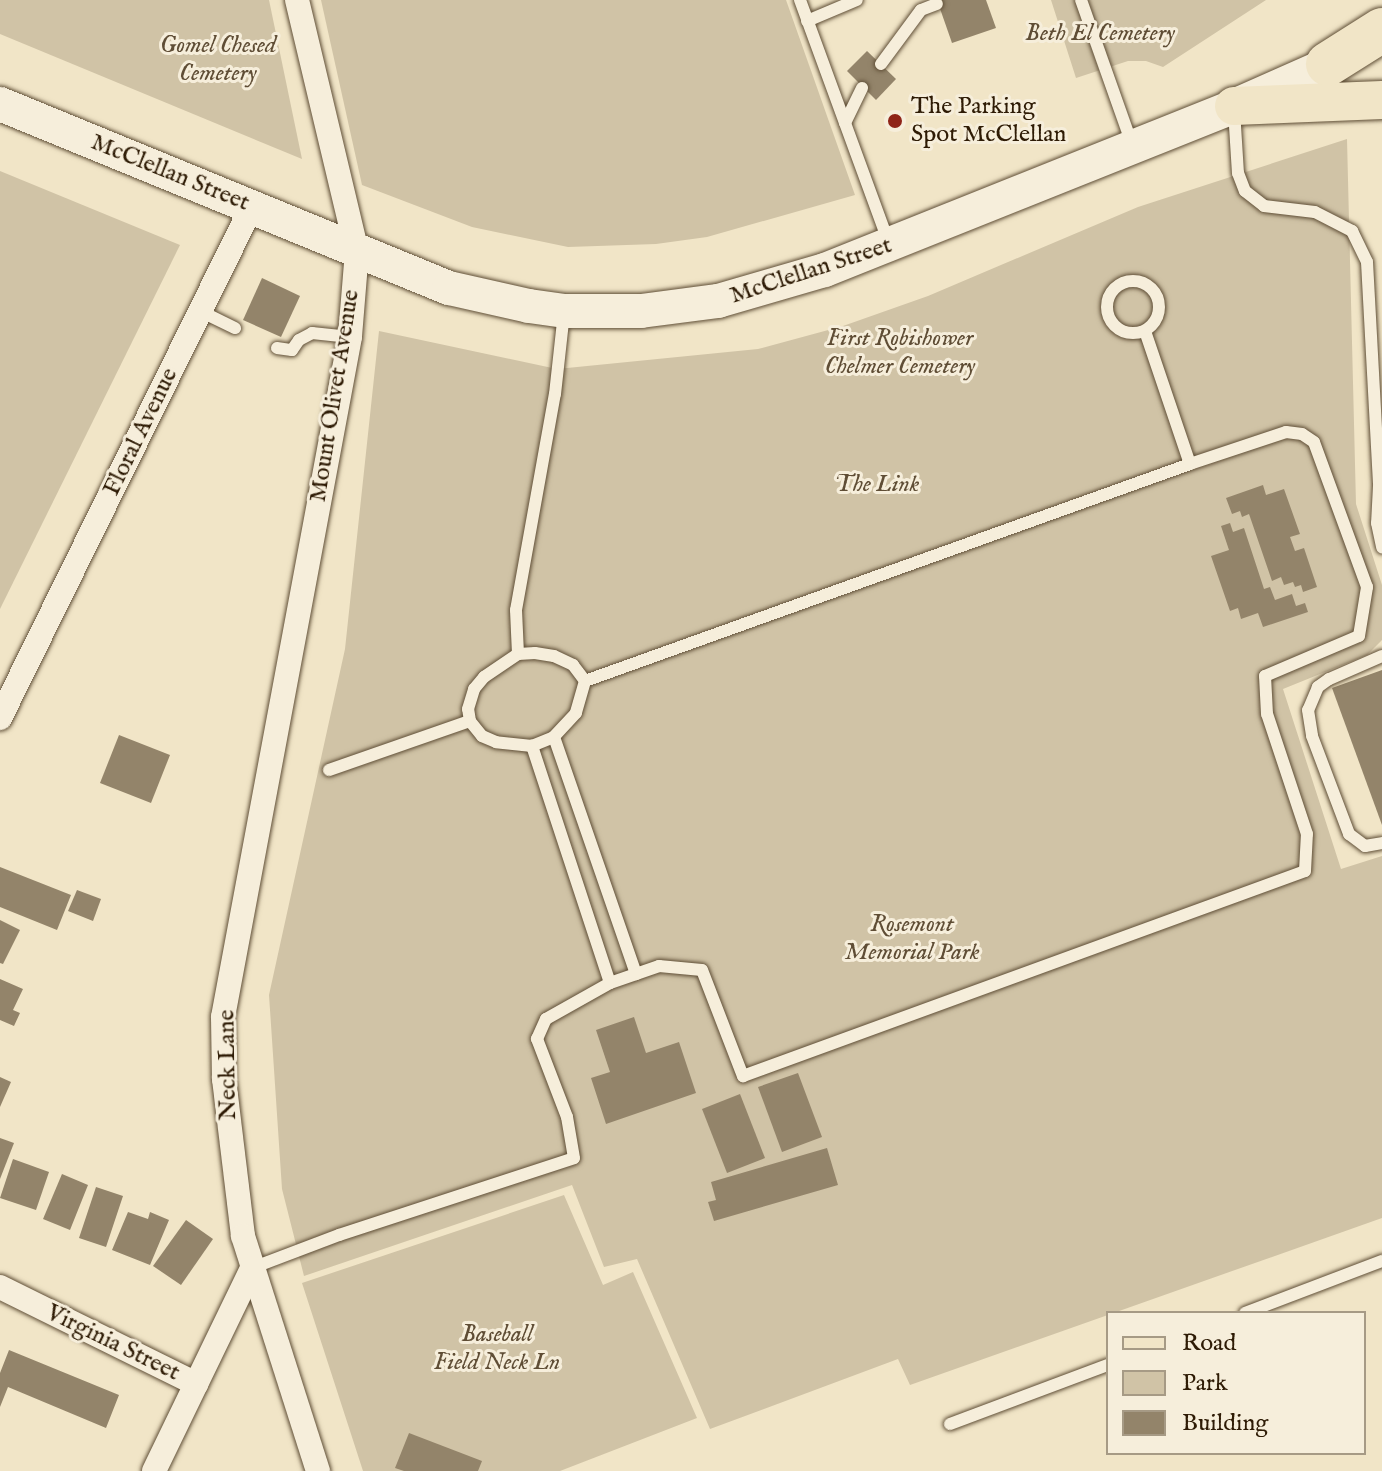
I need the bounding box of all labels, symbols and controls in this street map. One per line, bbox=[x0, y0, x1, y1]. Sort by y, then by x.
park label: Beth El Cemetery bbox=[1025, 20, 1175, 48]
park label: Gomel Chesed Cemetery bbox=[160, 32, 276, 88]
place label: The Parking Spot McClellan bbox=[911, 93, 1066, 149]
marker: The Parking Spot McClellan bbox=[886, 112, 904, 130]
street label: McClellan Street bbox=[86, 128, 254, 218]
street label: McClellan Street bbox=[726, 231, 896, 311]
street label: Mount Olivet Avenue bbox=[304, 288, 366, 504]
park label: First Robishower Chelmer Cemetery bbox=[825, 325, 975, 381]
street label: Floral Avenue bbox=[98, 363, 184, 501]
park label: The Link bbox=[835, 471, 919, 499]
park label: Rosemont Memorial Park bbox=[844, 911, 980, 967]
street label: Neck Lane bbox=[213, 1009, 243, 1121]
street label: Virginia Street bbox=[42, 1298, 184, 1388]
legend bbox=[1106, 1311, 1366, 1455]
park label: Baseball Field Neck Ln bbox=[434, 1321, 560, 1377]
text: Road bbox=[1182, 1328, 1236, 1359]
text: Park bbox=[1182, 1368, 1228, 1399]
text: Building bbox=[1182, 1408, 1268, 1439]

